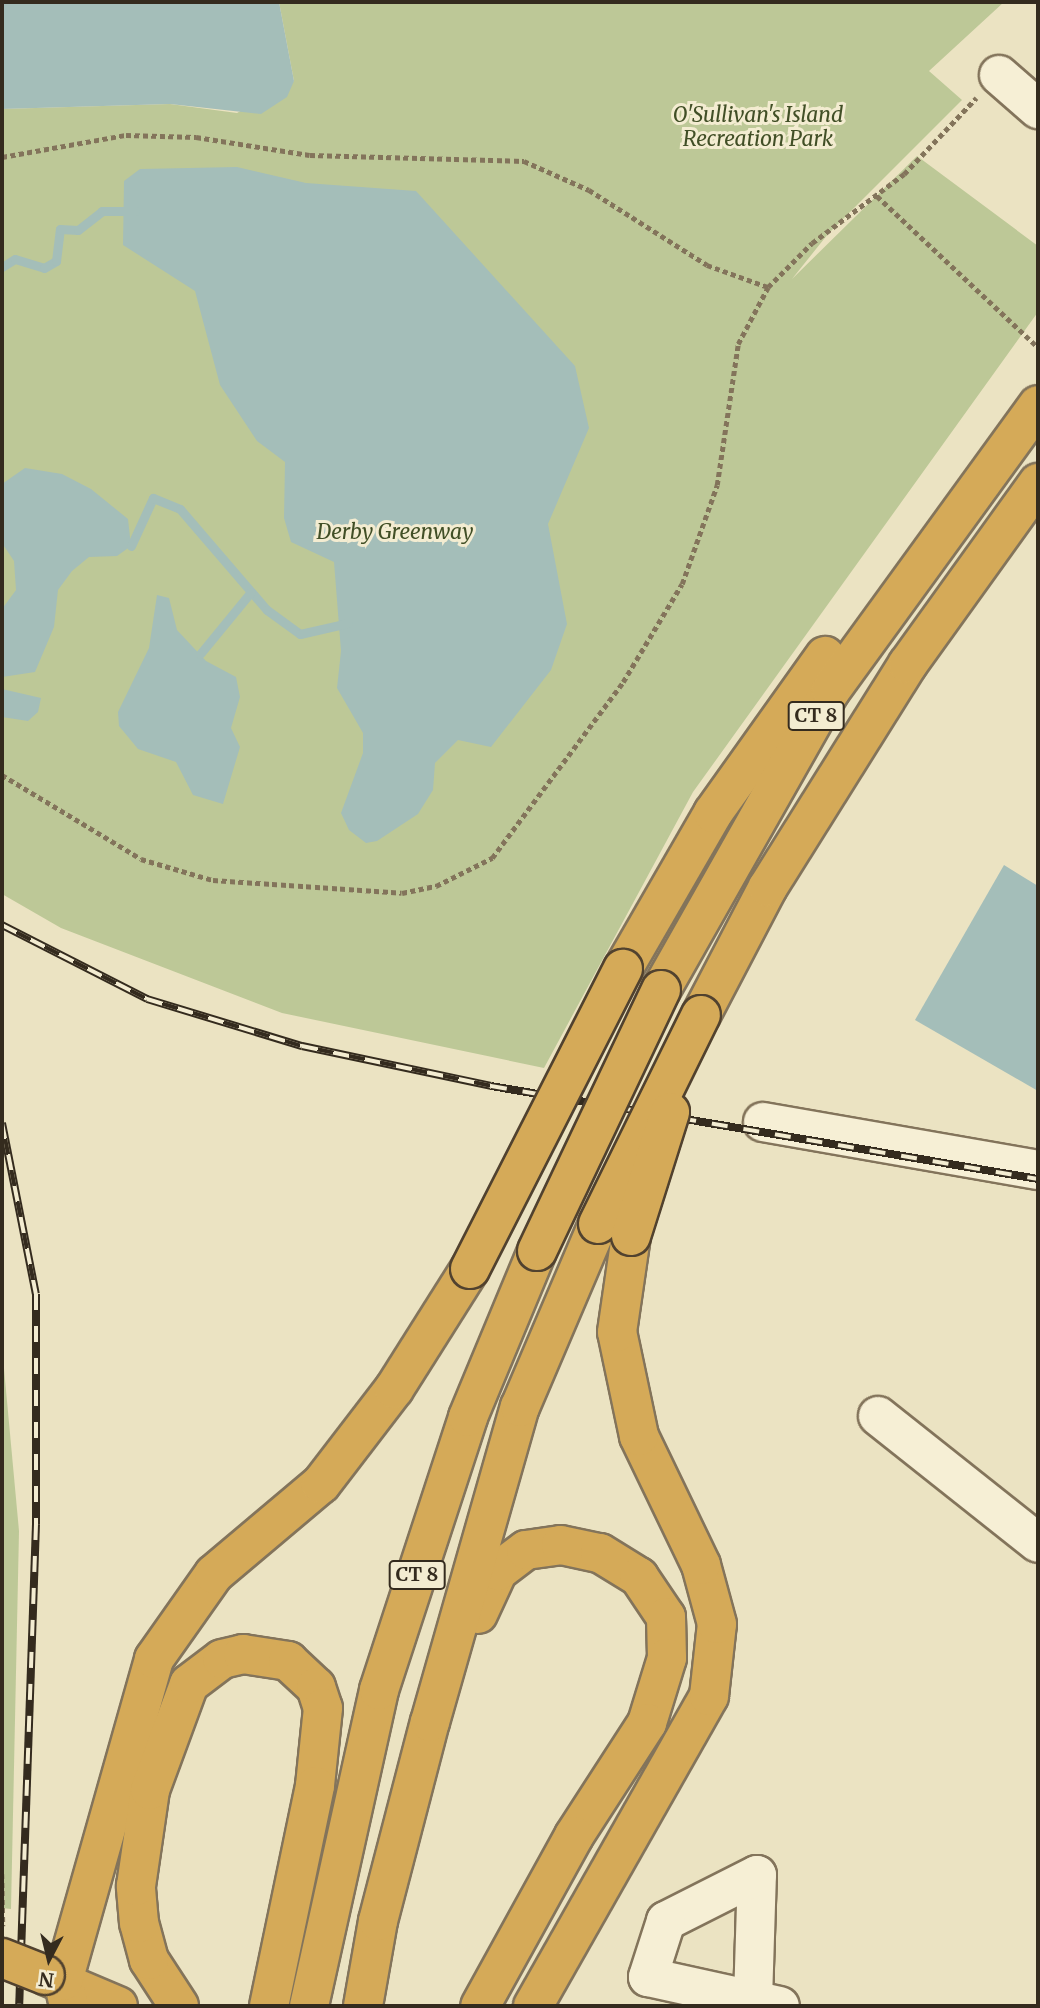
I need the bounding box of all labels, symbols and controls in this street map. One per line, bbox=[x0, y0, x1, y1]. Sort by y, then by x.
park label: O'Sullivan's Island Recreation Park bbox=[673, 102, 843, 152]
park label: Derby Greenway bbox=[316, 519, 474, 545]
road number: CT 8 bbox=[786, 701, 846, 732]
road number: CT 8 bbox=[387, 1560, 447, 1590]
north arrow bbox=[14, 1924, 84, 1994]
text: N bbox=[38, 1967, 55, 1993]

